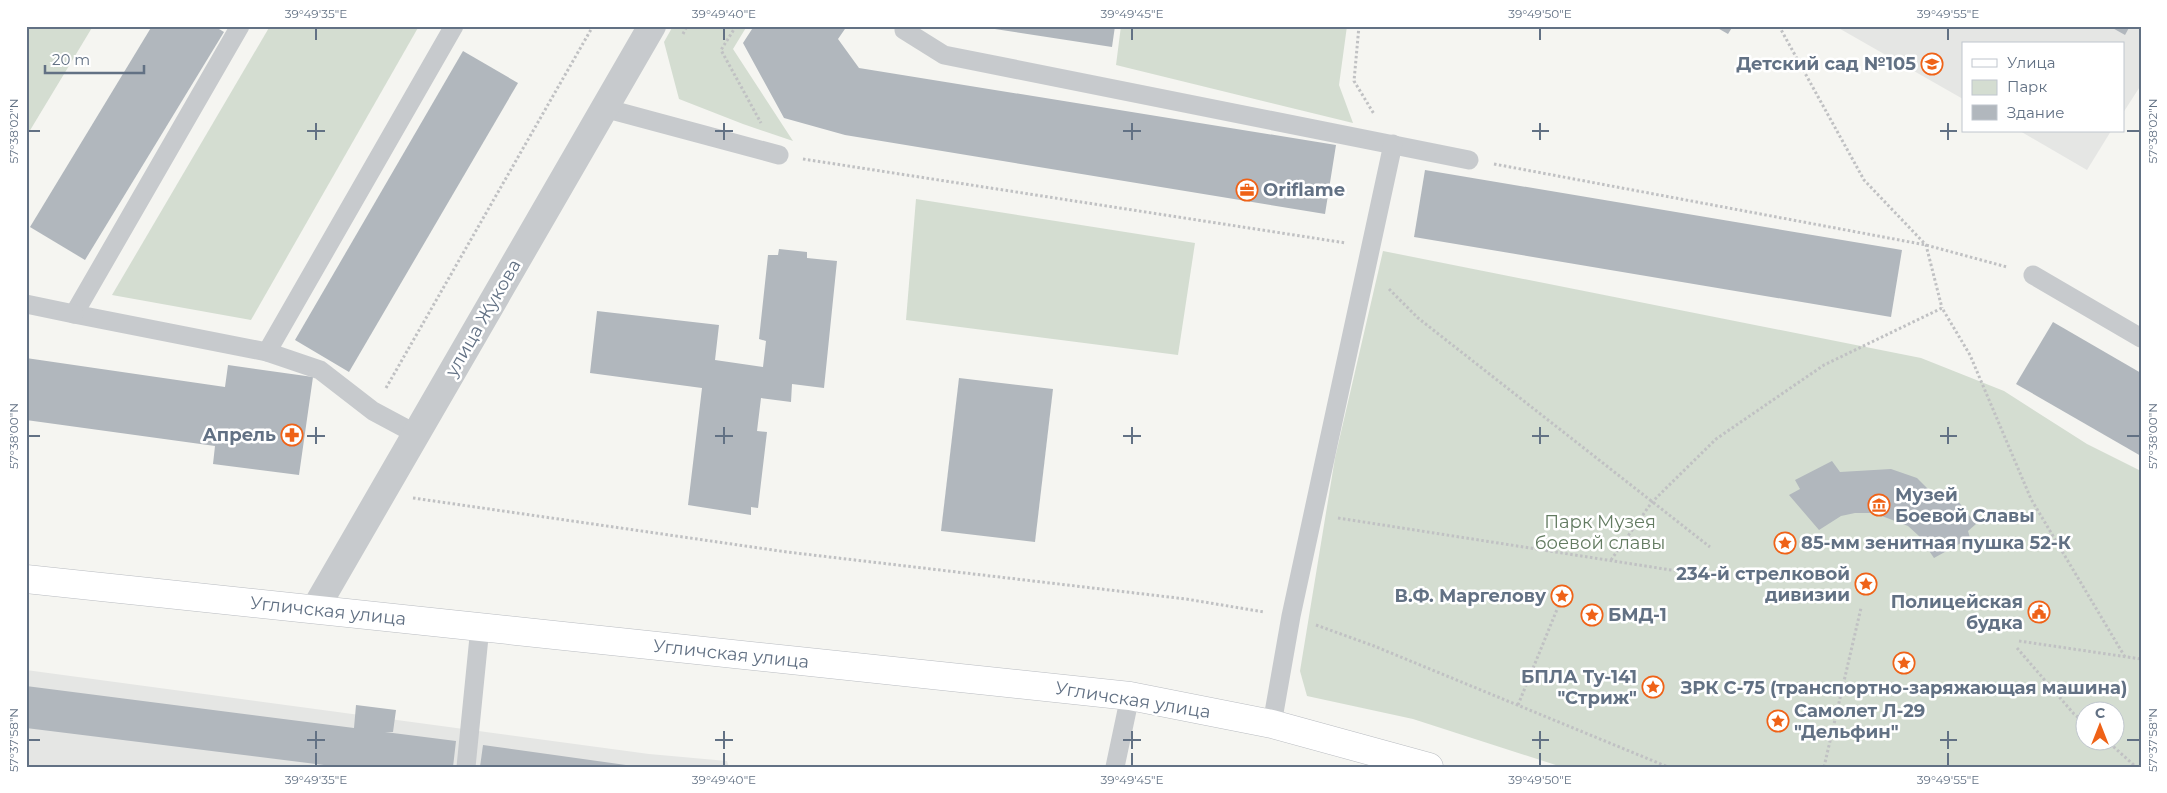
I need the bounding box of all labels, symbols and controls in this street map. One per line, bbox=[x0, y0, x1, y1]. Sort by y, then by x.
text: 39°49'35"E bbox=[285, 6, 347, 21]
text: 39°49'40"E bbox=[692, 6, 756, 21]
text: 39°49'45"E bbox=[1100, 6, 1164, 21]
text: 39°49'50"E bbox=[1508, 6, 1572, 21]
text: 39°49'55"E bbox=[1917, 6, 1979, 21]
scale bar bbox=[45, 42, 144, 74]
legend bbox=[1962, 42, 2124, 132]
text: 20 m bbox=[52, 50, 90, 69]
school or university icon: Детский сад №105 bbox=[1920, 52, 1944, 76]
place label: Детский сад №105 bbox=[1736, 53, 1916, 75]
text: Улица bbox=[2007, 53, 2055, 72]
text: Парк bbox=[2007, 77, 2047, 96]
text: 57°38'02"N bbox=[6, 99, 21, 163]
text: 57°38'02"N bbox=[2145, 99, 2160, 163]
text: Здание bbox=[2007, 103, 2065, 122]
office icon: Oriflame bbox=[1235, 178, 1259, 202]
place label: Oriflame bbox=[1263, 179, 1345, 201]
street label: улица Жукова bbox=[440, 255, 525, 381]
text: 57°38'00"N bbox=[6, 403, 21, 469]
text: 57°38'00"N bbox=[2145, 403, 2160, 469]
pharmacy icon: Апрель bbox=[280, 423, 304, 447]
place label: Апрель bbox=[202, 424, 276, 446]
place label: Музей Боевой Славы bbox=[1895, 484, 2035, 527]
museum icon: Музей Боевой Славы bbox=[1867, 493, 1891, 517]
park label: Парк Музея боевой славы bbox=[1535, 511, 1665, 554]
place icon: 85-мм зенитная пушка 52-К bbox=[1773, 531, 1797, 555]
place label: 85-мм зенитная пушка 52-К bbox=[1801, 532, 2072, 554]
place label: 234-й стрелковой дивизии bbox=[1676, 563, 1850, 606]
place icon: 234-й стрелковой дивизии bbox=[1854, 572, 1878, 596]
place icon: В.Ф. Маргелову bbox=[1550, 584, 1574, 608]
place label: В.Ф. Маргелову bbox=[1395, 585, 1547, 607]
place label: Полицейская будка bbox=[1891, 591, 2023, 634]
street label: Угличская улица bbox=[249, 592, 407, 630]
public building icon: Полицейская будка bbox=[2027, 600, 2051, 624]
place icon: БМД-1 bbox=[1580, 603, 1604, 627]
place label: БМД-1 bbox=[1608, 604, 1667, 626]
street label: Угличская улица bbox=[652, 635, 810, 673]
place icon: ЗРК С-75 (транспортно-заряжающая машина) bbox=[1892, 651, 1916, 675]
place label: БПЛА Ту-141 "Стриж" bbox=[1521, 666, 1637, 709]
place icon: БПЛА Ту-141 "Стриж" bbox=[1641, 675, 1665, 699]
street label: Угличская улица bbox=[1054, 677, 1212, 723]
place label: ЗРК С-75 (транспортно-заряжающая машина) bbox=[1680, 677, 2127, 699]
place label: Самолет Л-29 "Дельфин" bbox=[1794, 700, 1925, 743]
north arrow bbox=[2074, 700, 2124, 750]
text: С bbox=[2095, 704, 2105, 722]
text: 57°37'58"N bbox=[6, 708, 21, 772]
text: 57°37'58"N bbox=[2145, 708, 2160, 772]
place icon: Самолет Л-29 "Дельфин" bbox=[1766, 709, 1790, 733]
text: 39°49'35"E bbox=[285, 772, 347, 787]
text: 39°49'40"E bbox=[692, 772, 756, 787]
text: 39°49'45"E bbox=[1100, 772, 1164, 787]
text: 39°49'50"E bbox=[1508, 772, 1572, 787]
text: 39°49'55"E bbox=[1917, 772, 1979, 787]

